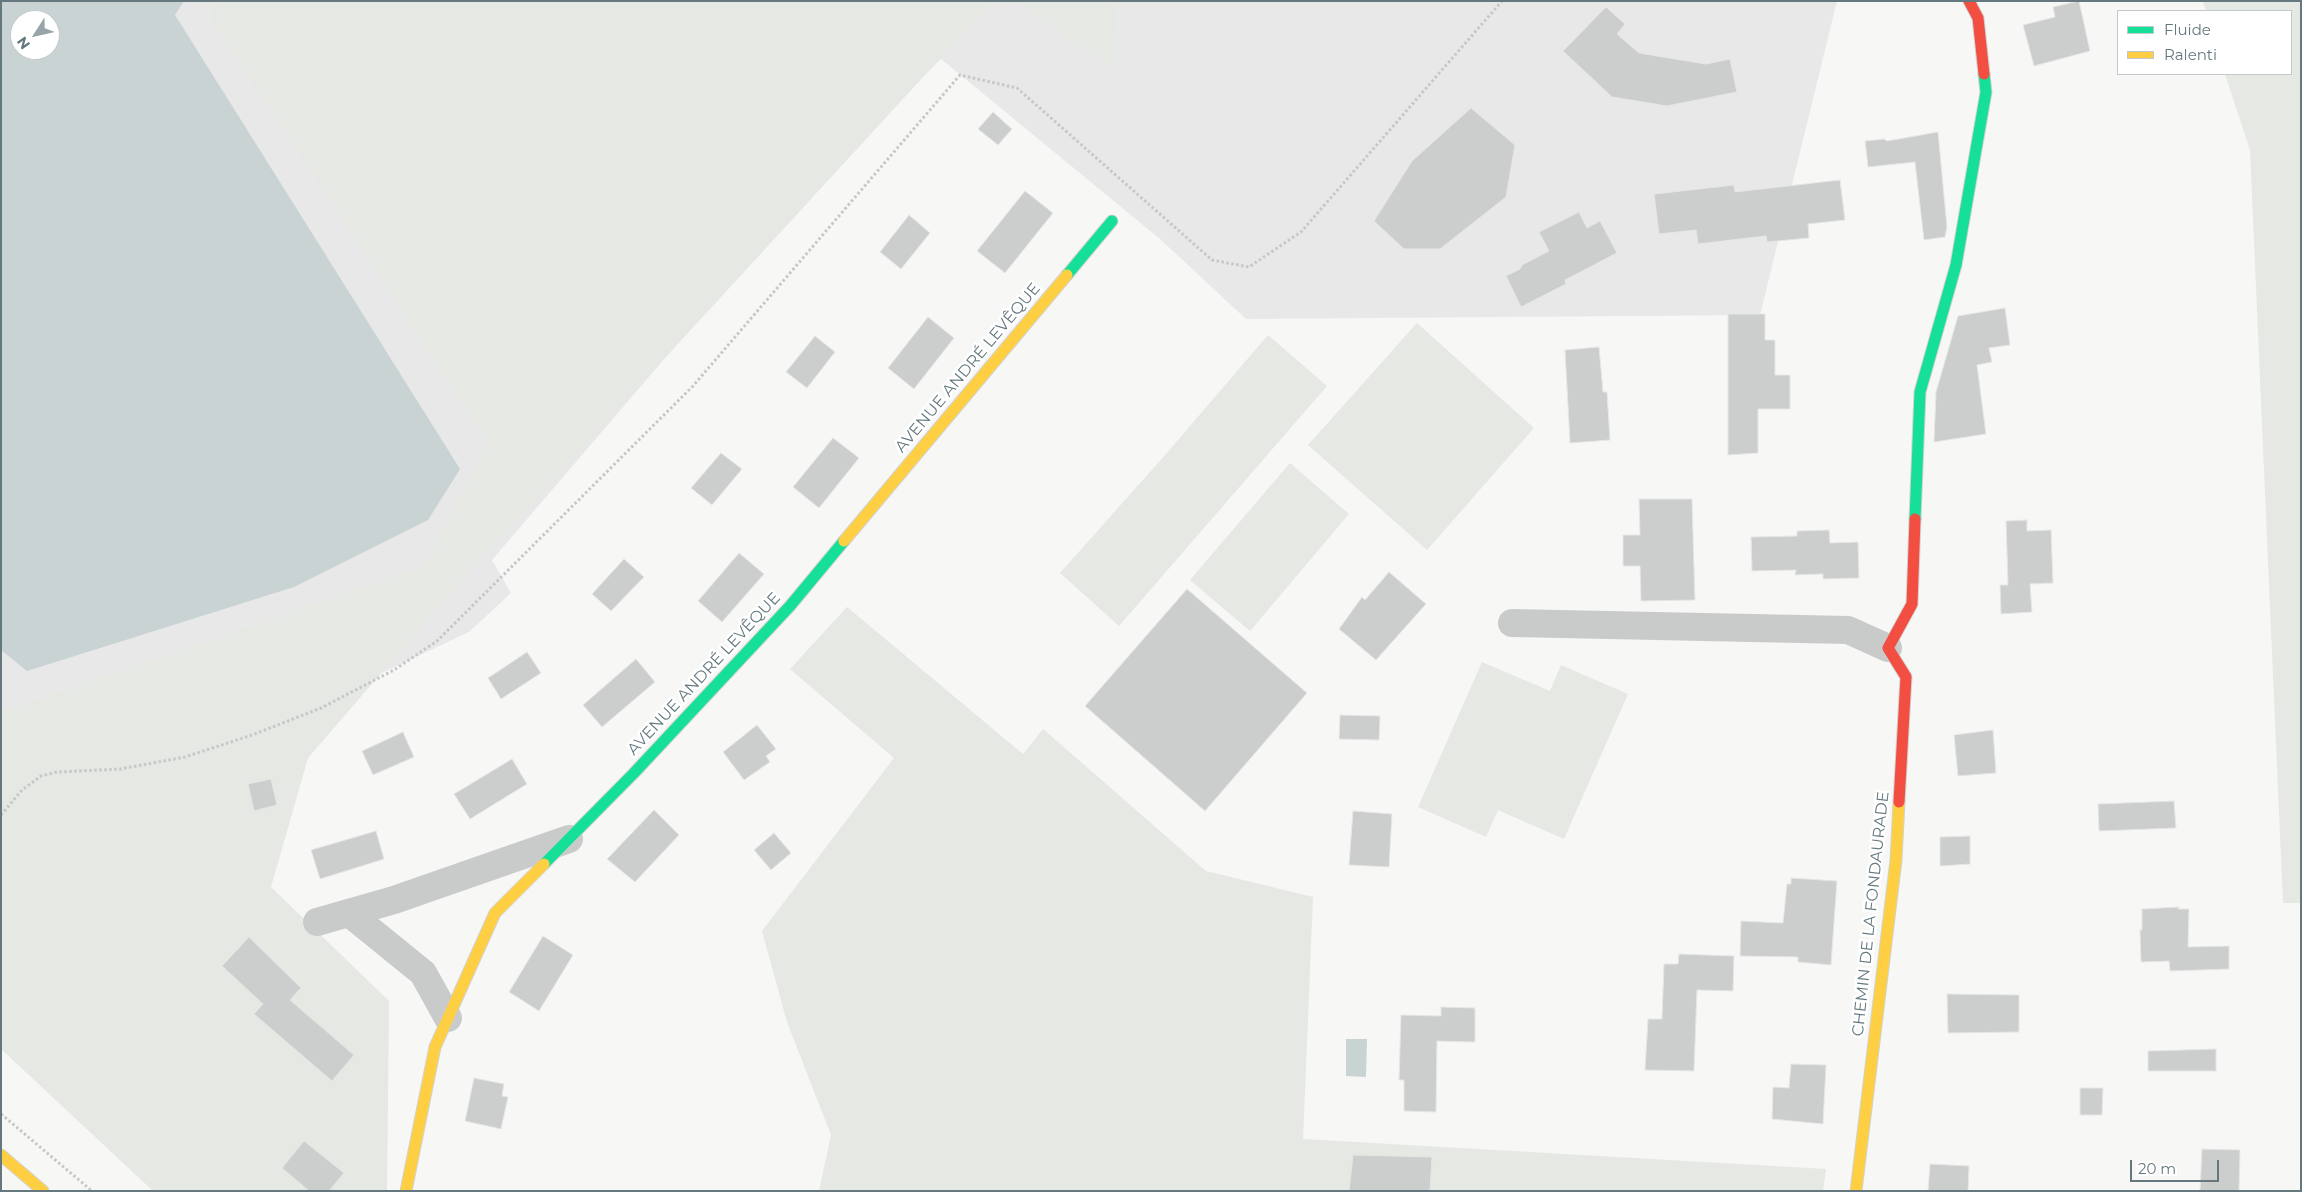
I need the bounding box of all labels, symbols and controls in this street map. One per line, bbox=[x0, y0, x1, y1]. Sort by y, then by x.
north arrow bbox=[10, 10, 60, 60]
legend bbox=[2117, 10, 2292, 75]
text: Fluide bbox=[2164, 20, 2211, 39]
text: N bbox=[13, 33, 34, 53]
text: Ralenti bbox=[2164, 45, 2217, 64]
street label: AVENUE ANDRÉ LEVÊQUE bbox=[891, 279, 1045, 457]
street label: AVENUE ANDRÉ LEVÊQUE bbox=[623, 589, 785, 759]
street label: CHEMIN DE LA FONDAURADE bbox=[1849, 791, 1893, 1037]
scale bar bbox=[2132, 1150, 2221, 1182]
text: 20 m bbox=[2138, 1159, 2176, 1178]

